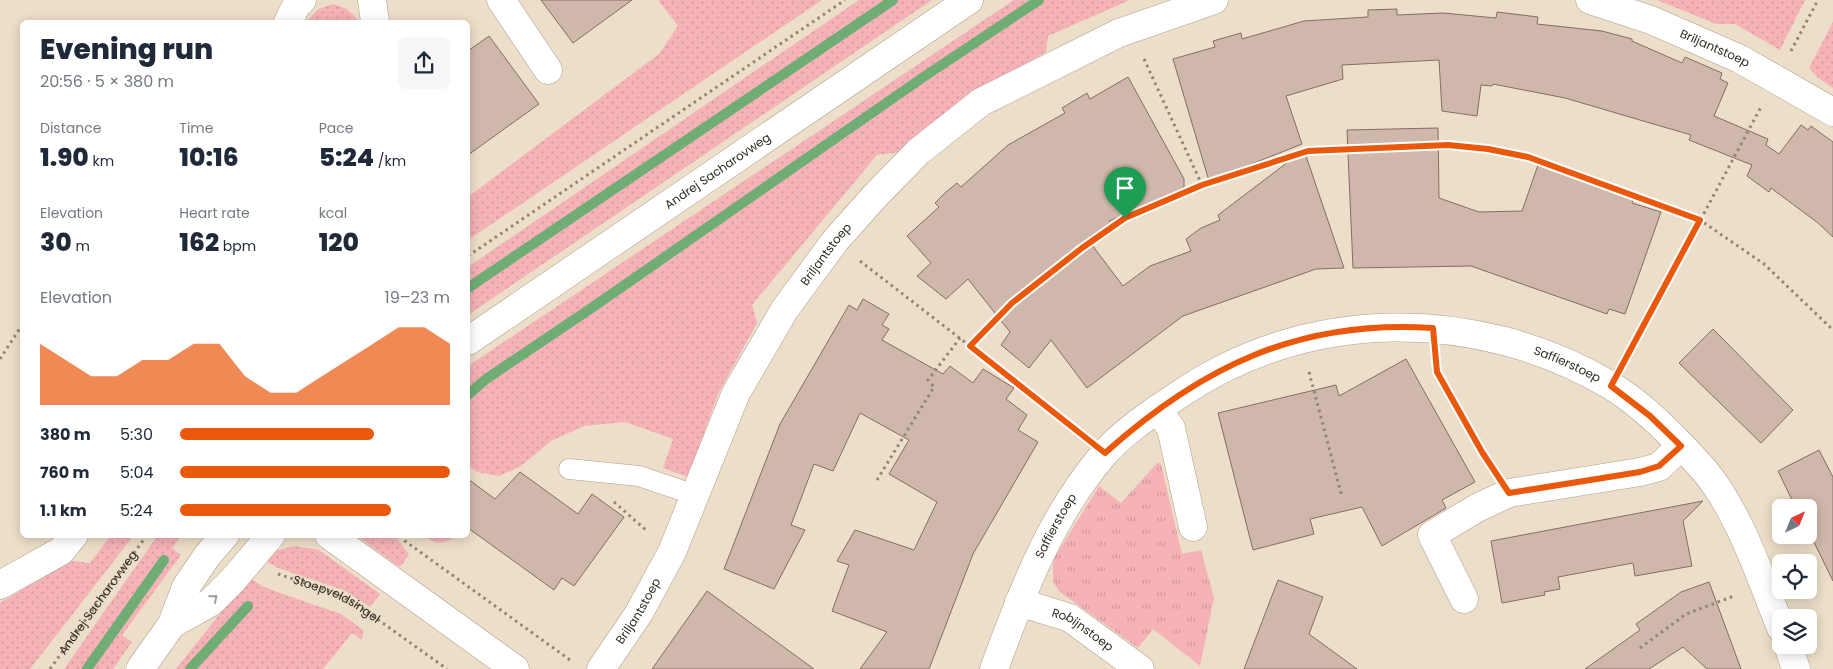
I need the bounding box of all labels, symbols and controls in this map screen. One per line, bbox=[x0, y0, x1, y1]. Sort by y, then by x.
street label: Briljantstoep bbox=[1677, 25, 1753, 71]
text: Evening run bbox=[40, 30, 213, 69]
button: share bbox=[398, 37, 450, 89]
text: 20:56 · 5 × 380 m bbox=[40, 70, 174, 93]
text: Distance bbox=[40, 118, 101, 138]
text: Time bbox=[179, 118, 213, 138]
text: Pace bbox=[319, 118, 353, 138]
street label: Andrej Sacharovweg bbox=[661, 129, 774, 213]
text: 1.90 bbox=[40, 140, 89, 175]
text: 10:16 bbox=[179, 140, 239, 175]
text: 5:24 bbox=[319, 140, 374, 175]
text: km bbox=[89, 151, 114, 171]
text: /km bbox=[374, 151, 406, 171]
pin bbox=[1104, 167, 1146, 218]
icon: arrive bbox=[1111, 174, 1139, 202]
text: Elevation bbox=[40, 203, 103, 223]
text: Heart rate bbox=[179, 203, 250, 223]
text: kcal bbox=[319, 203, 347, 223]
street label: Briljantstoep bbox=[796, 219, 855, 289]
text: 30 bbox=[40, 225, 72, 260]
text: 162 bbox=[179, 225, 219, 260]
text: 120 bbox=[319, 225, 359, 260]
text: m bbox=[72, 236, 90, 256]
text: bpm bbox=[219, 236, 256, 256]
text: Elevation bbox=[40, 286, 112, 309]
text: 19–23 m bbox=[385, 286, 450, 309]
street label: Saffierstoep bbox=[1532, 342, 1604, 386]
text: 380 m bbox=[40, 423, 91, 446]
text: 5:30 bbox=[120, 423, 153, 446]
text: 760 m bbox=[40, 461, 90, 484]
text: 5:04 bbox=[120, 461, 154, 484]
street label: Saffierstoep bbox=[1031, 490, 1080, 561]
text: 1.1 km bbox=[40, 499, 87, 522]
text: 5:24 bbox=[120, 499, 153, 522]
north arrow bbox=[1772, 499, 1818, 544]
map controls bbox=[1772, 499, 1817, 654]
street label: Andrej Sacharovweg bbox=[54, 547, 141, 658]
button: locate bbox=[1772, 554, 1817, 599]
street label: Stoepveldsingel bbox=[291, 571, 384, 627]
street label: Briljantstoep bbox=[611, 575, 664, 647]
one-way arrow bbox=[208, 595, 217, 604]
street label: Robijnstoep bbox=[1050, 604, 1117, 655]
button: layers bbox=[1772, 609, 1817, 654]

